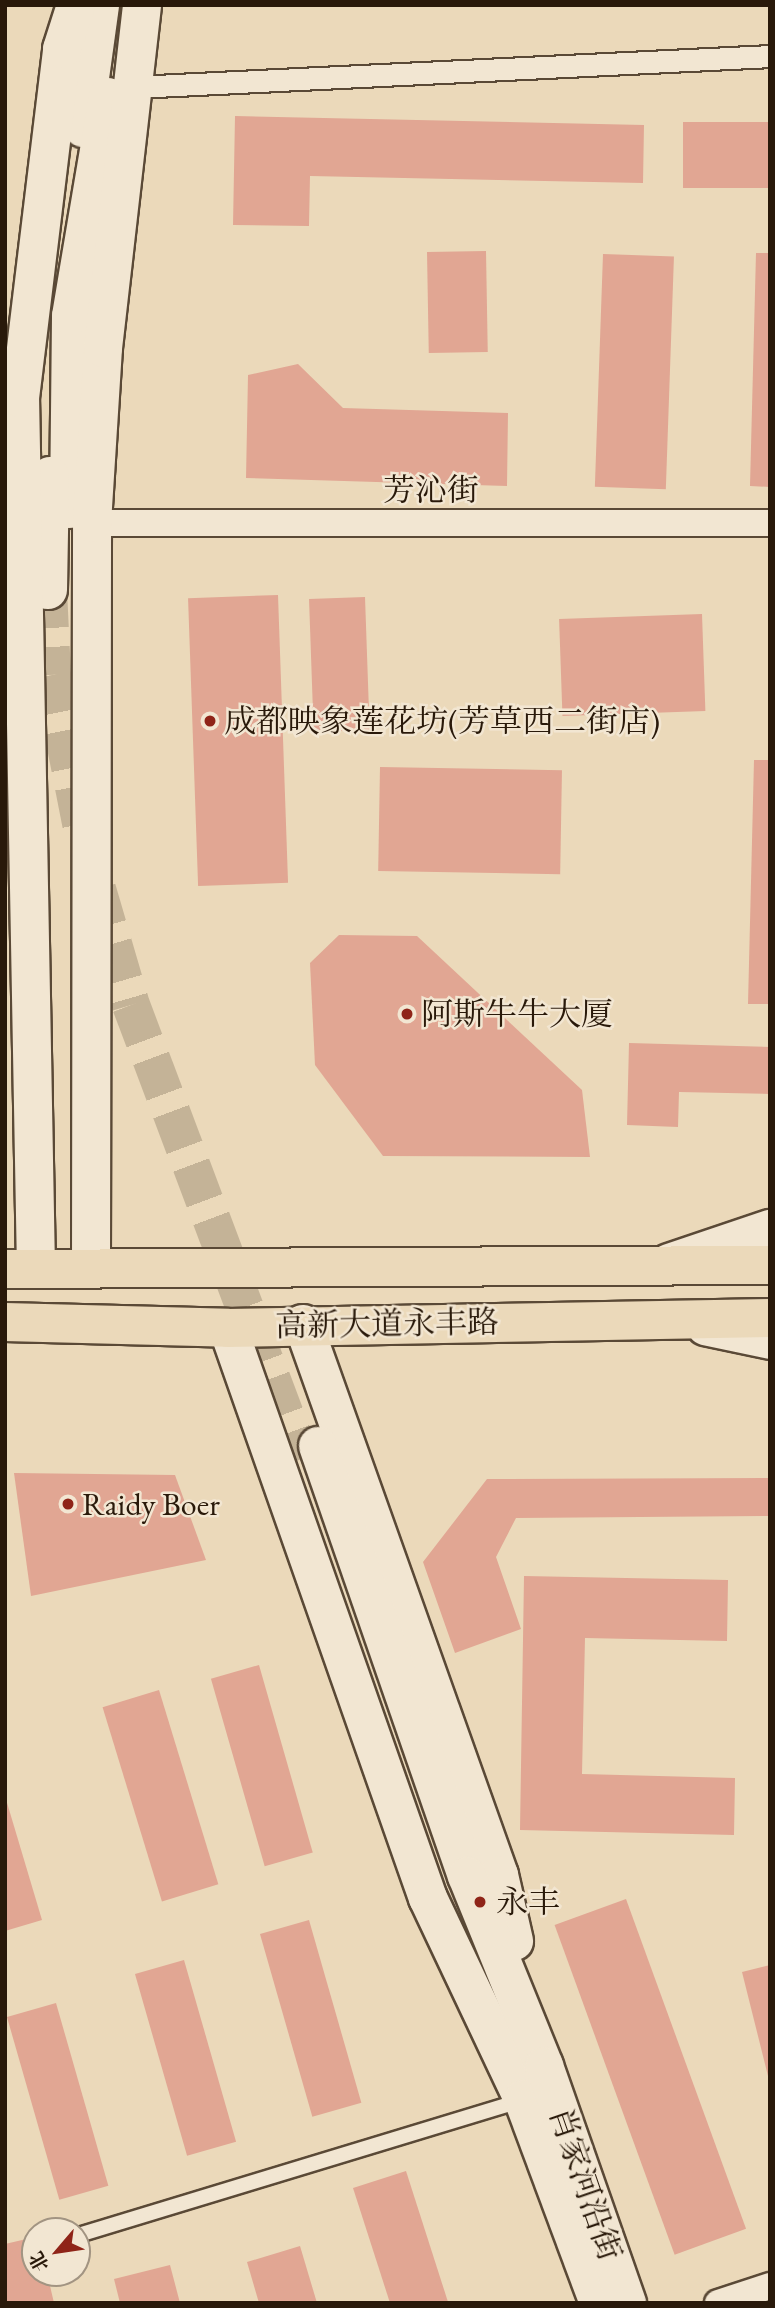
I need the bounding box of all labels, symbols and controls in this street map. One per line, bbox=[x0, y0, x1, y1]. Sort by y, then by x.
street label: 芳沁街 bbox=[383, 471, 479, 509]
place label: 成都映象莲花坊(芳草西二街店) bbox=[224, 702, 660, 740]
marker: 成都映象莲花坊(芳草西二街店) bbox=[202, 713, 218, 729]
place label: 阿斯牛牛大厦 bbox=[421, 995, 613, 1033]
marker: 阿斯牛牛大厦 bbox=[399, 1006, 415, 1022]
street label: 高新大道永丰路 bbox=[275, 1303, 499, 1345]
place label: Raidy Boer bbox=[82, 1485, 220, 1523]
marker: Raidy Boer bbox=[60, 1496, 76, 1512]
place label: 永丰 bbox=[496, 1883, 560, 1921]
marker: 永丰 bbox=[470, 1892, 490, 1912]
street label: 肖家河沿街 bbox=[541, 2102, 629, 2266]
north arrow bbox=[21, 2217, 91, 2287]
text: 北 bbox=[23, 2247, 54, 2276]

